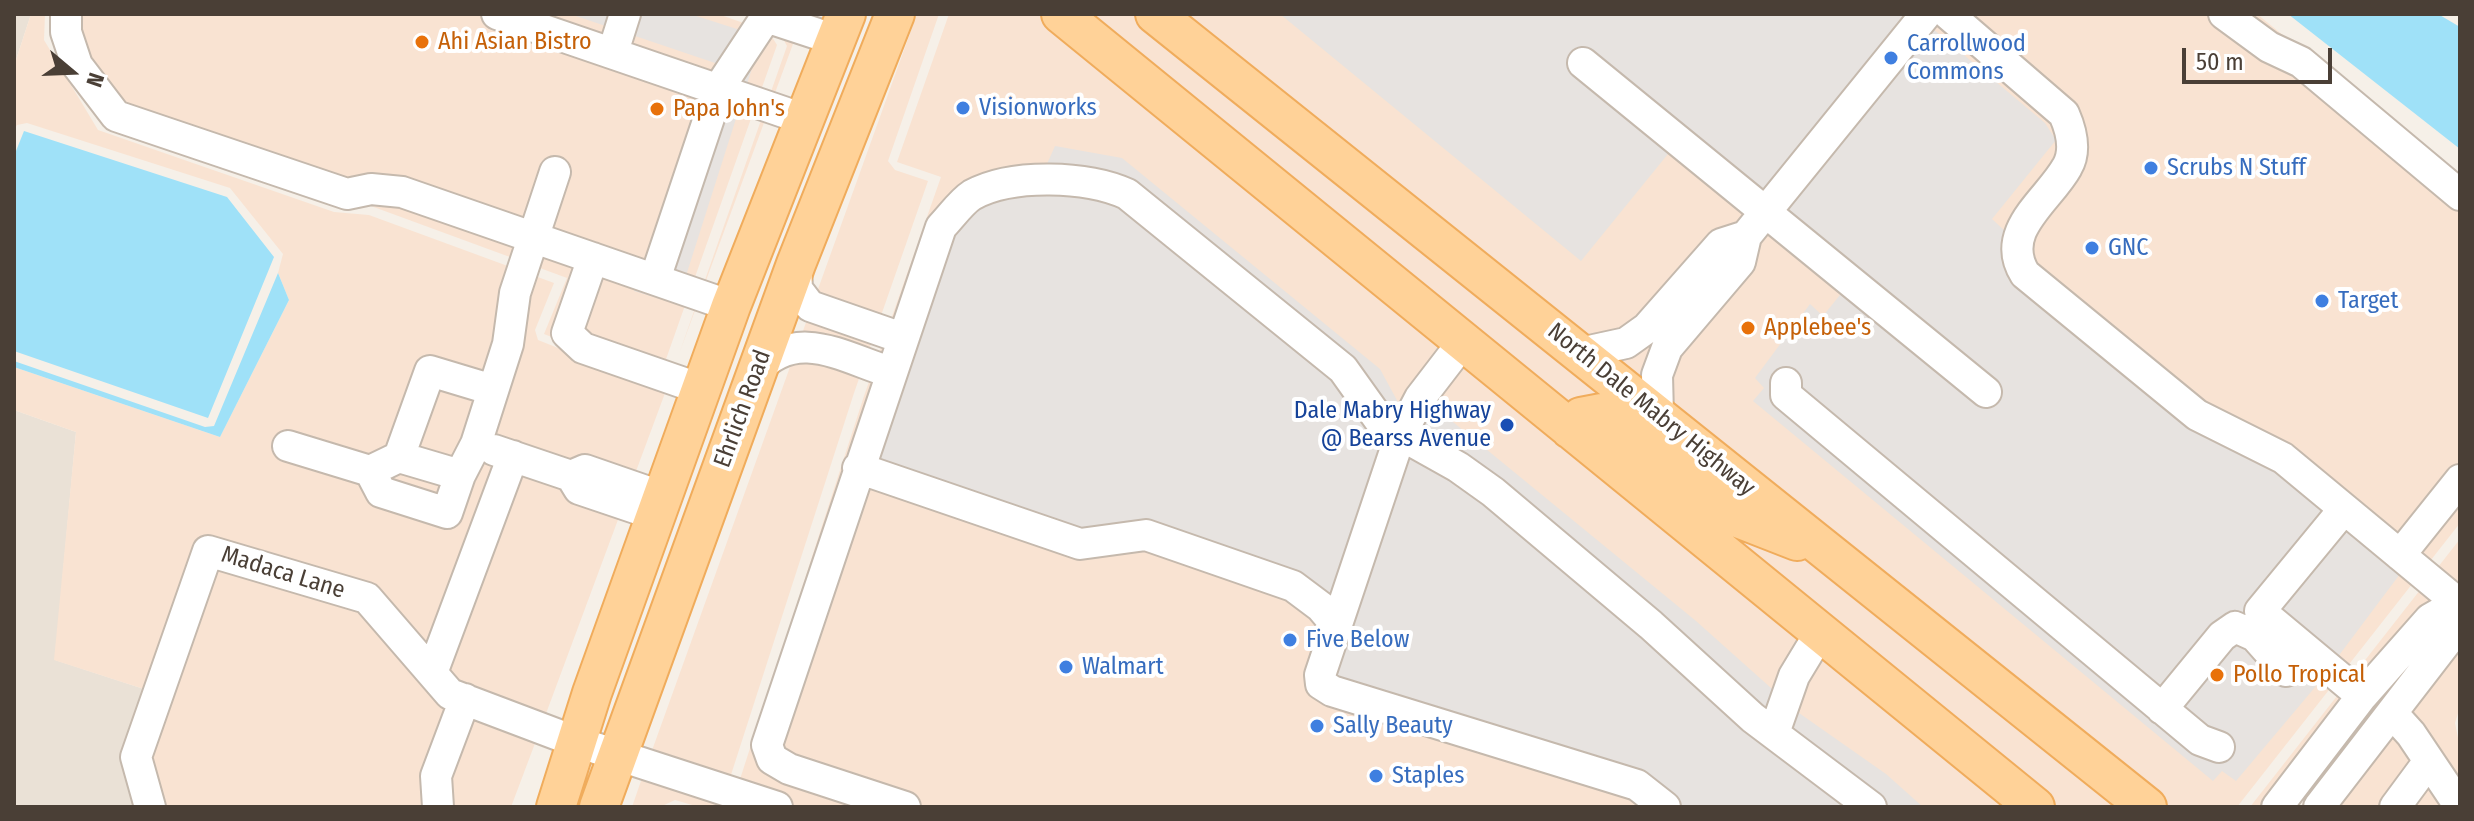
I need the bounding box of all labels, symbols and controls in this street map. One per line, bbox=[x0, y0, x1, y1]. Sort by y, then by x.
place label: Ahi Asian Bistro bbox=[438, 28, 592, 56]
place label: Carrollwood Commons bbox=[1907, 30, 2026, 86]
north arrow bbox=[32, 32, 112, 112]
scale bar bbox=[2186, 32, 2336, 82]
marker: Ahi Asian Bistro bbox=[413, 33, 431, 51]
text: 50 m bbox=[2196, 48, 2244, 76]
marker: Carrollwood Commons bbox=[1882, 49, 1900, 67]
text: N bbox=[80, 69, 110, 91]
place label: Visionworks bbox=[979, 94, 1097, 122]
place label: Papa John's bbox=[673, 95, 785, 123]
marker: Visionworks bbox=[954, 99, 972, 117]
marker: Papa John's bbox=[648, 100, 666, 118]
place label: Scrubs N Stuff bbox=[2167, 154, 2306, 182]
marker: Scrubs N Stuff bbox=[2142, 159, 2160, 177]
place label: GNC bbox=[2108, 234, 2149, 262]
marker: GNC bbox=[2083, 239, 2101, 257]
place label: Target bbox=[2338, 287, 2398, 315]
marker: Target bbox=[2313, 292, 2331, 310]
place label: Applebee's bbox=[1764, 314, 1871, 342]
street label: North Dale Mabry Highway bbox=[1541, 317, 1761, 503]
marker: Applebee's bbox=[1739, 319, 1757, 337]
street label: Ehrlich Road bbox=[708, 346, 778, 472]
place label: Dale Mabry Highway @ Bearss Avenue bbox=[1294, 397, 1491, 453]
marker: Dale Mabry Highway @ Bearss Avenue bbox=[1498, 416, 1516, 434]
street label: Madaca Lane bbox=[218, 541, 348, 605]
place label: Five Below bbox=[1306, 626, 1409, 654]
marker: Five Below bbox=[1281, 631, 1299, 649]
place label: Walmart bbox=[1082, 653, 1164, 681]
marker: Walmart bbox=[1057, 658, 1075, 676]
place label: Pollo Tropical bbox=[2233, 661, 2366, 689]
marker: Pollo Tropical bbox=[2208, 666, 2226, 684]
place label: Sally Beauty bbox=[1333, 712, 1453, 740]
marker: Sally Beauty bbox=[1308, 717, 1326, 735]
place label: Staples bbox=[1392, 762, 1464, 790]
marker: Staples bbox=[1367, 767, 1385, 785]

